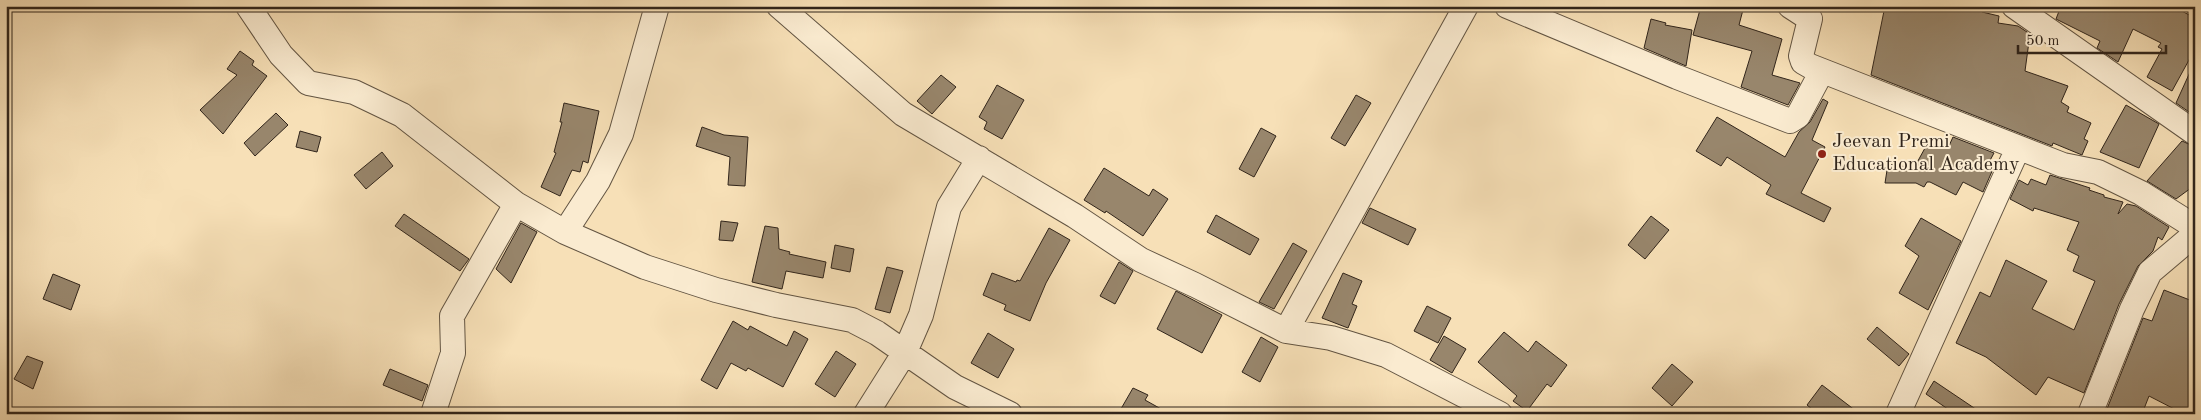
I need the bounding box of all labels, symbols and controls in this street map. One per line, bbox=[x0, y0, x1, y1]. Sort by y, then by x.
scale bar bbox=[2018, 22, 2166, 54]
text: 50 m bbox=[2026, 34, 2060, 49]
place label: Jeevan Premi Educational Academy bbox=[1832, 132, 2020, 175]
marker: Jeevan Premi Educational Academy bbox=[1816, 148, 1828, 160]

